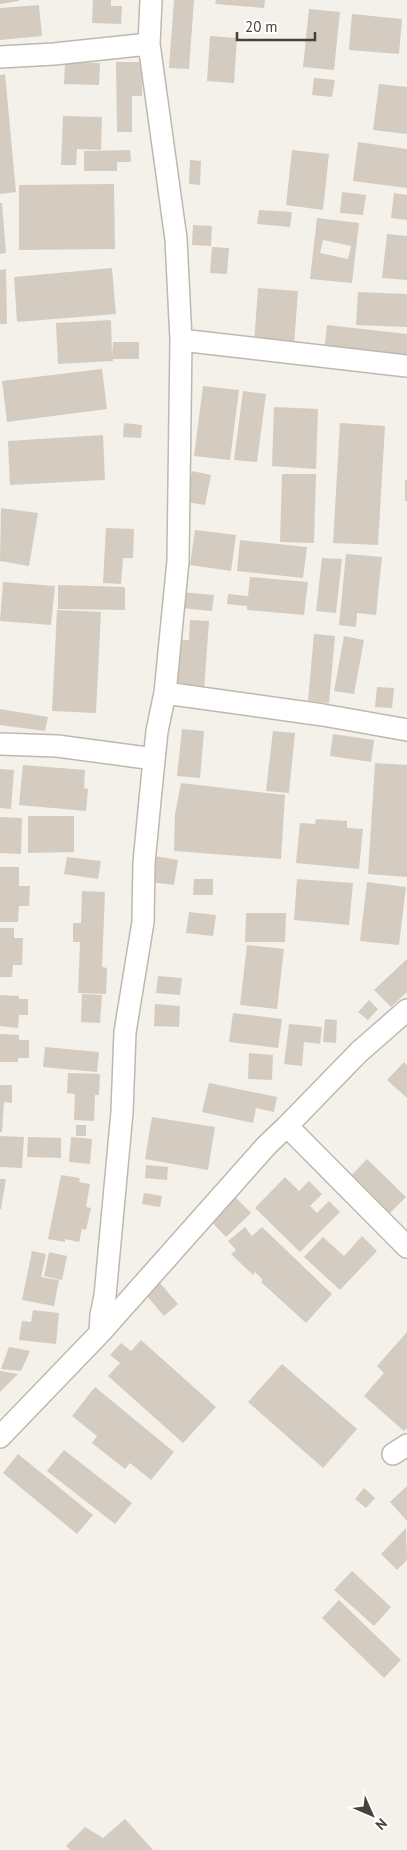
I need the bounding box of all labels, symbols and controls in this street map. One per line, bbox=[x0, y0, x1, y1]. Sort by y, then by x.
scale bar bbox=[237, 10, 314, 42]
text: 20 m bbox=[245, 17, 278, 36]
north arrow bbox=[347, 1790, 397, 1840]
text: N bbox=[372, 1815, 391, 1834]

